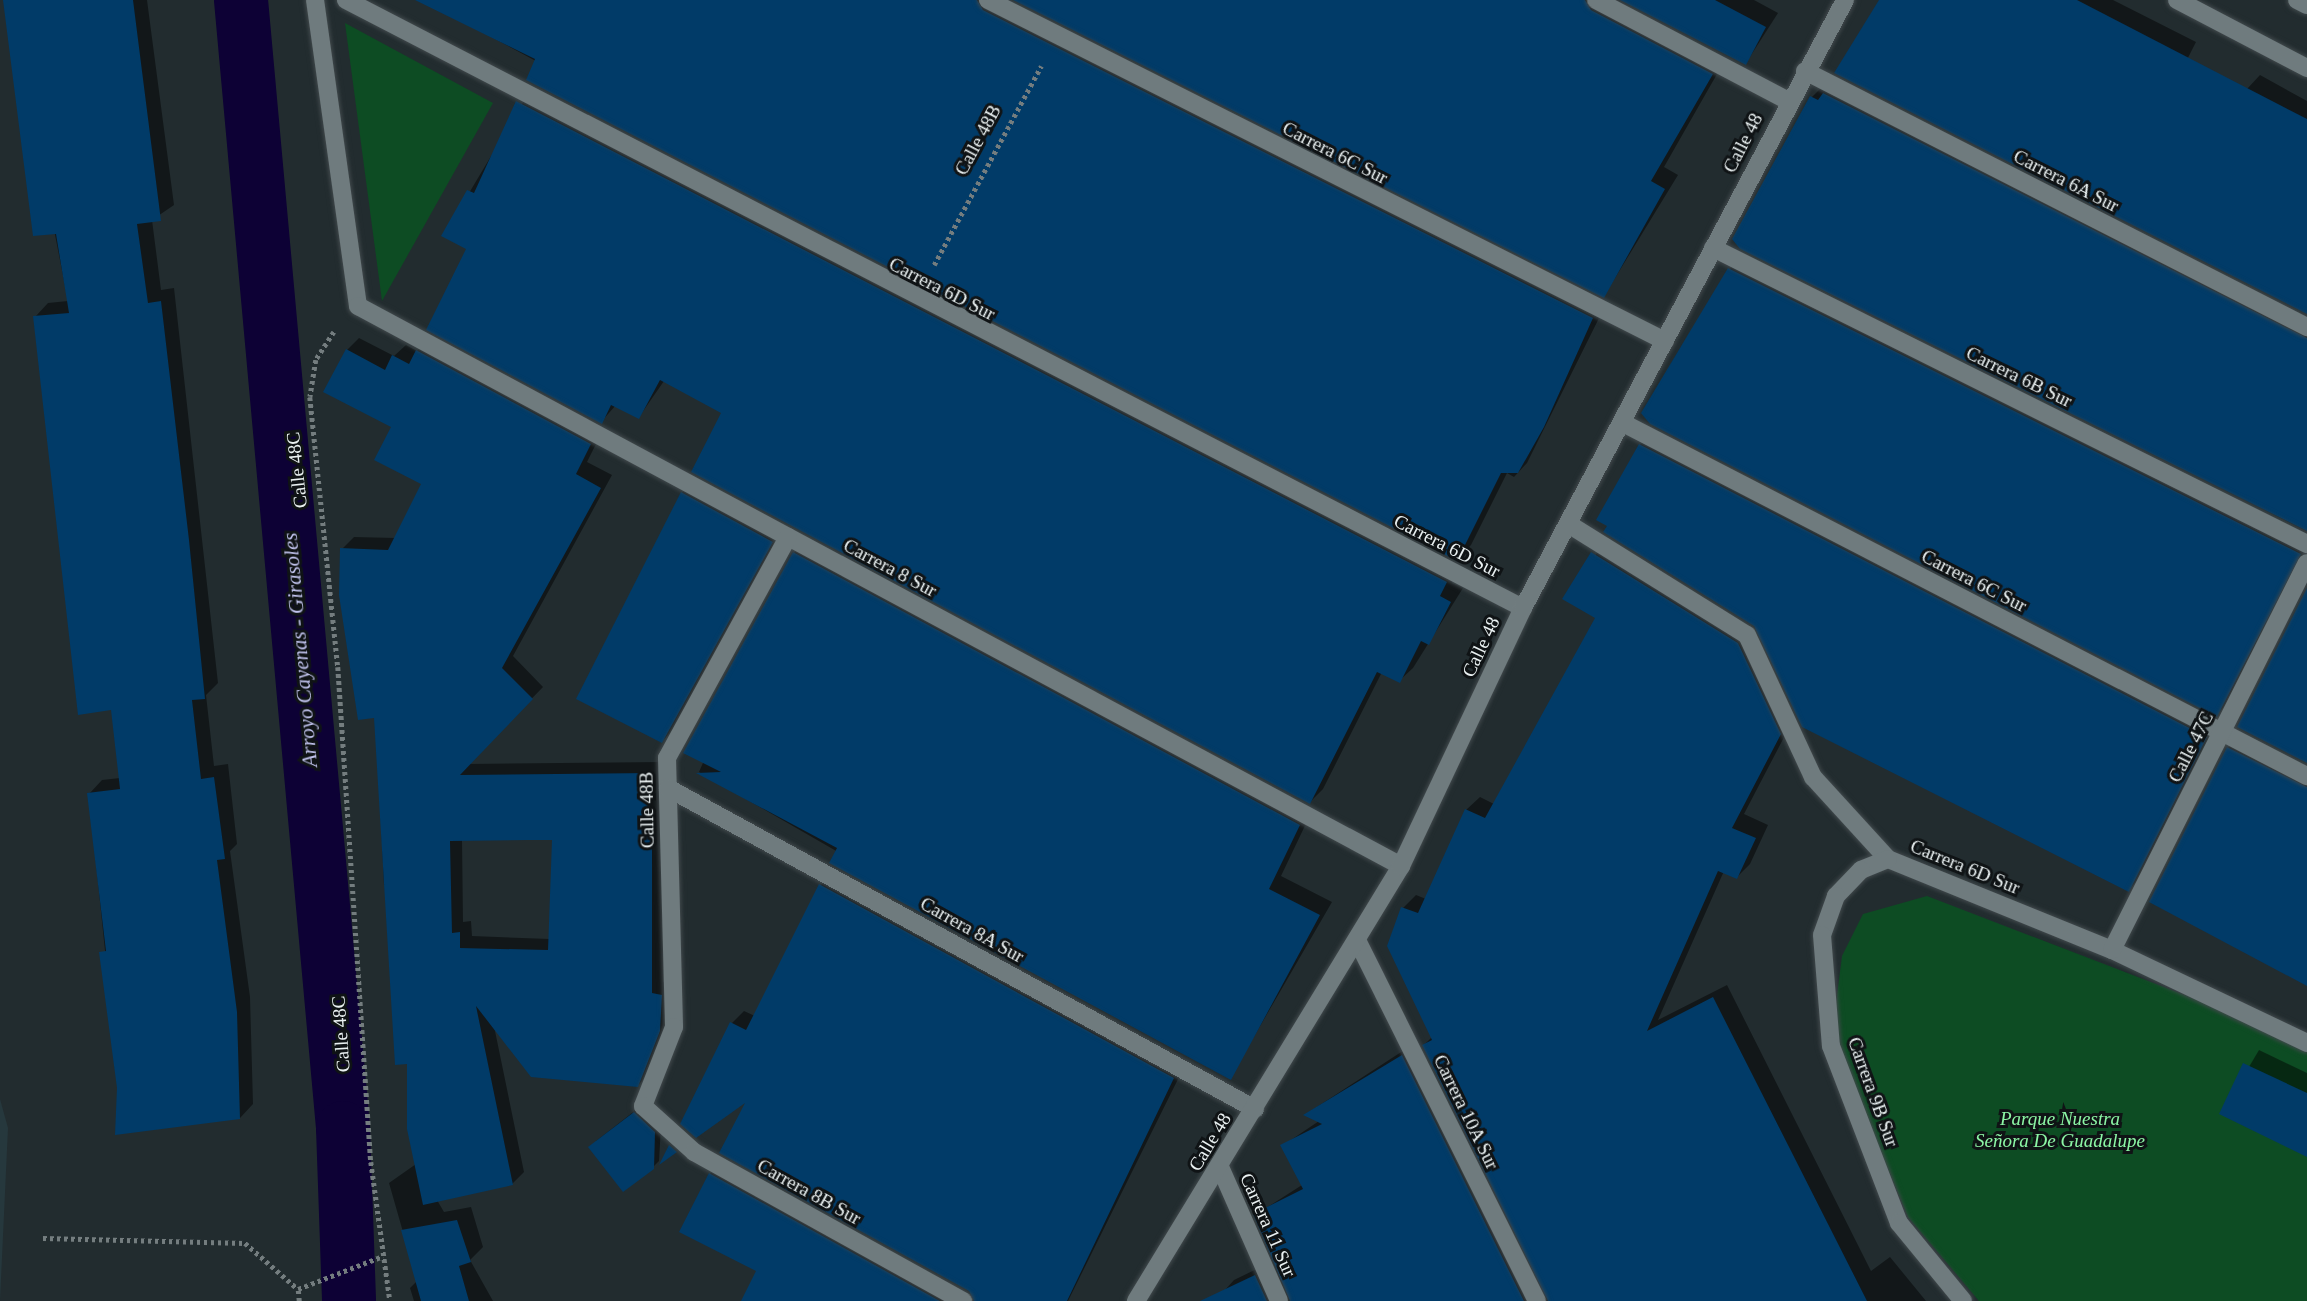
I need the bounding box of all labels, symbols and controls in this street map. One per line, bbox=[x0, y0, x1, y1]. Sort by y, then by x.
street label: Calle 48B bbox=[950, 101, 1006, 179]
street label: Calle 48 bbox=[1718, 109, 1768, 177]
street label: Carrera 6C Sur bbox=[1279, 117, 1391, 189]
street label: Carrera 6A Sur bbox=[2009, 144, 2123, 218]
street label: Carrera 6D Sur bbox=[885, 252, 999, 326]
street label: Carrera 6B Sur bbox=[1962, 342, 2076, 412]
street label: Calle 48C bbox=[282, 431, 312, 509]
street label: Carrera 6D Sur bbox=[1390, 509, 1504, 583]
water label: Arroyo Cayenas - Girasoles bbox=[277, 532, 323, 768]
street label: Carrera 8 Sur bbox=[839, 534, 941, 602]
street label: Carrera 6C Sur bbox=[1918, 545, 2030, 617]
street label: Calle 48 bbox=[1457, 613, 1505, 681]
street label: Calle 47C bbox=[2163, 708, 2219, 786]
street label: Calle 48B bbox=[635, 772, 659, 848]
street label: Carrera 6D Sur bbox=[1907, 835, 2023, 899]
street label: Carrera 8A Sur bbox=[916, 892, 1028, 968]
street label: Calle 48C bbox=[327, 995, 355, 1073]
street label: Carrera 9B Sur bbox=[1843, 1034, 1903, 1150]
street label: Carrera 10A Sur bbox=[1428, 1051, 1504, 1173]
park label: Parque Nuestra Señora De Guadalupe bbox=[1975, 1108, 2145, 1152]
street label: Calle 48 bbox=[1184, 1109, 1236, 1175]
street label: Carrera 8B Sur bbox=[753, 1154, 865, 1230]
street label: Carrera 11 Sur bbox=[1235, 1170, 1301, 1280]

